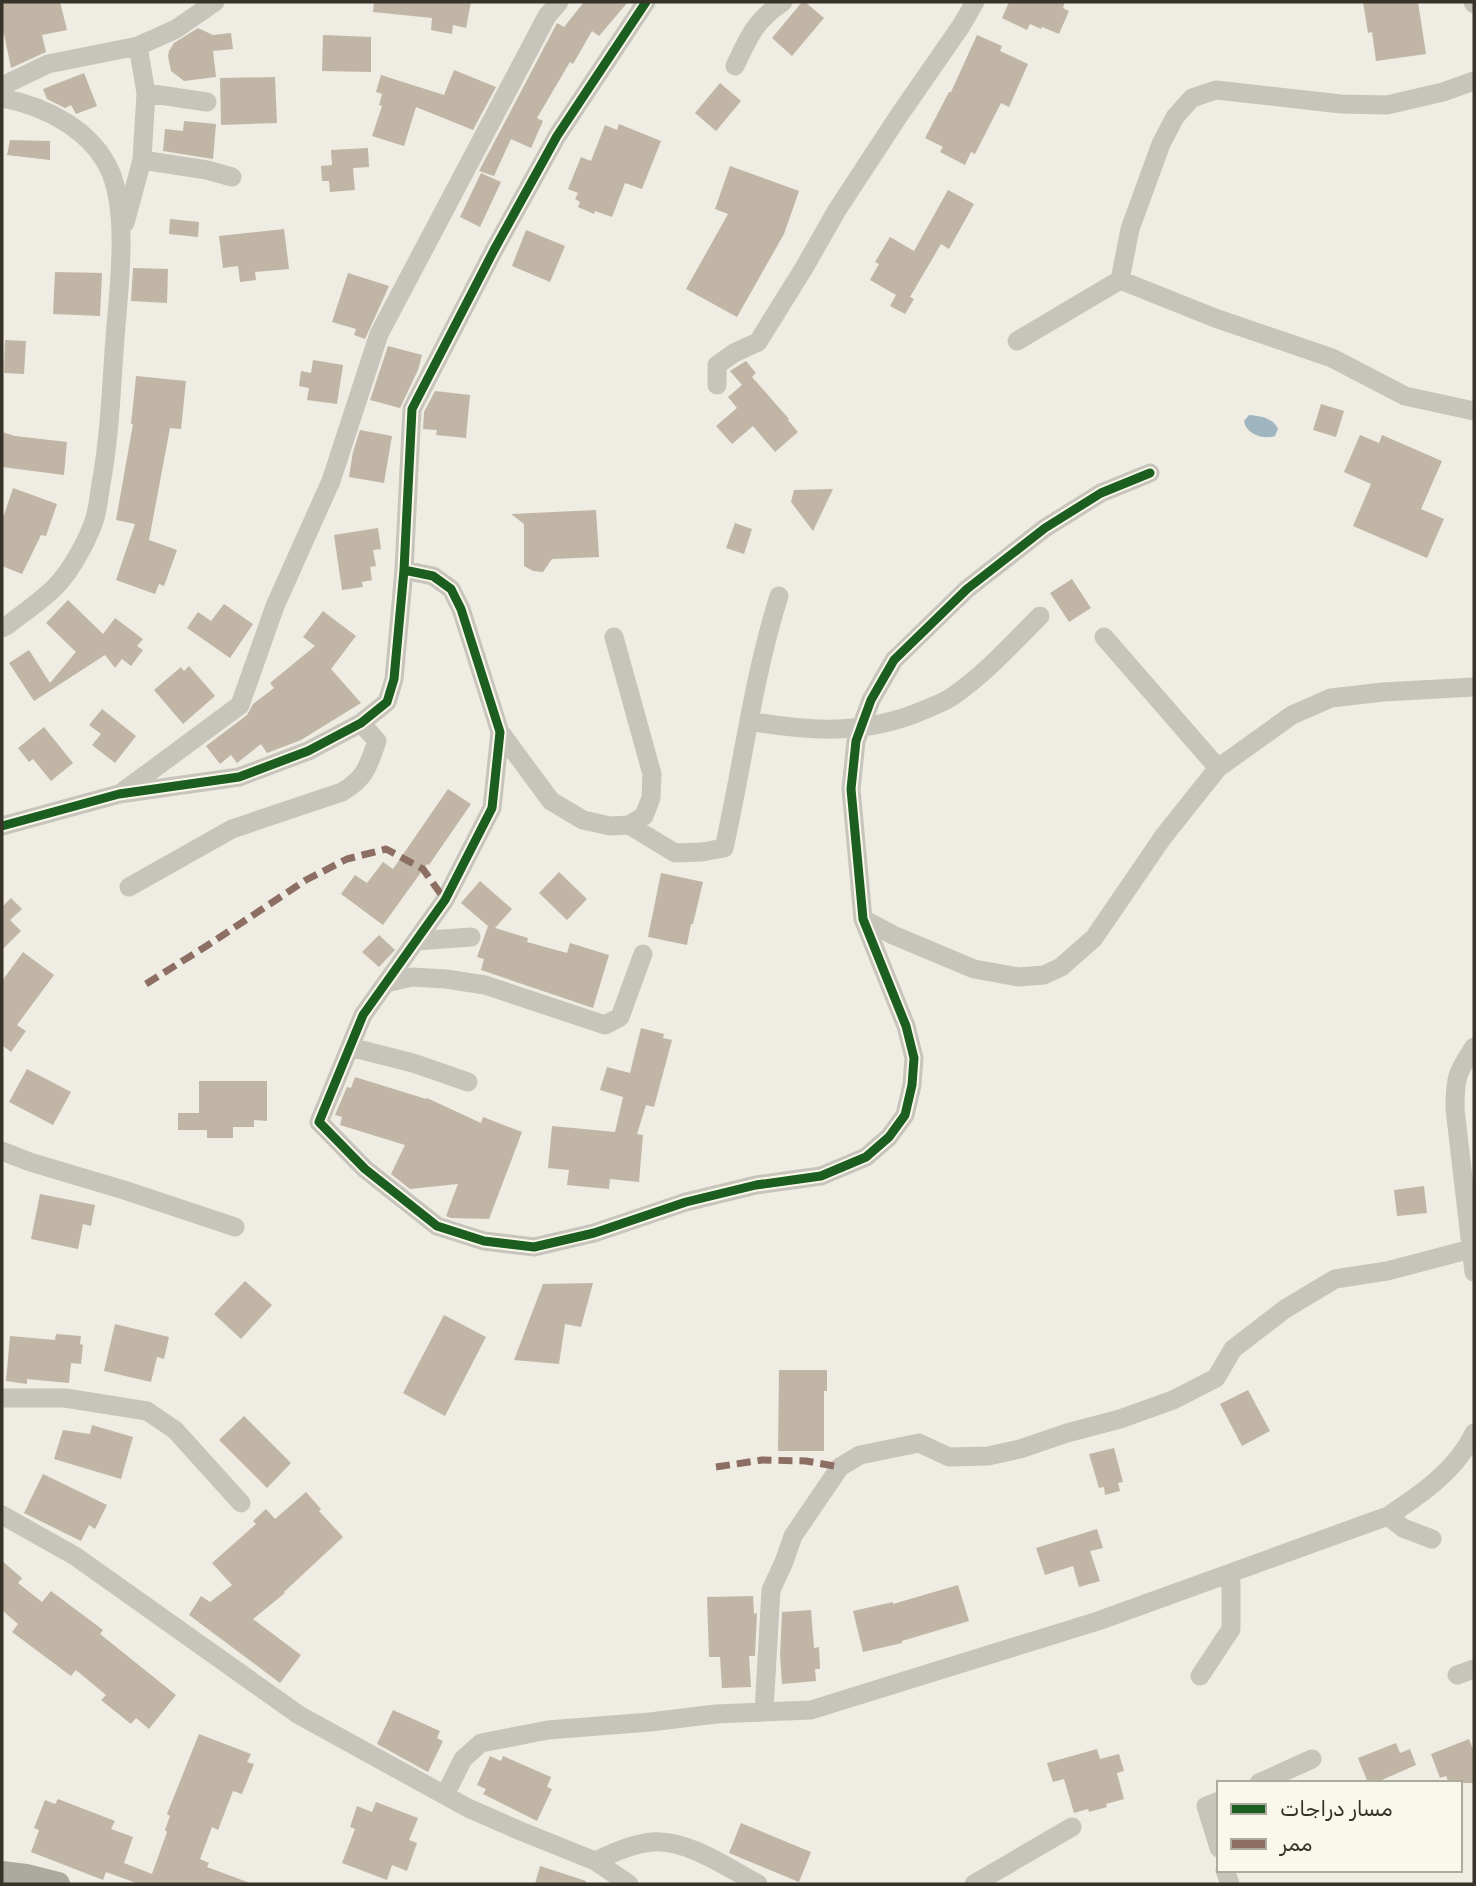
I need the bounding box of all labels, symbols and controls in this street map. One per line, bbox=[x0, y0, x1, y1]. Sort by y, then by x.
legend bbox=[1217, 1781, 1462, 1872]
text: مسار دراجات bbox=[1280, 1796, 1393, 1821]
text: ممر bbox=[1278, 1831, 1312, 1856]

